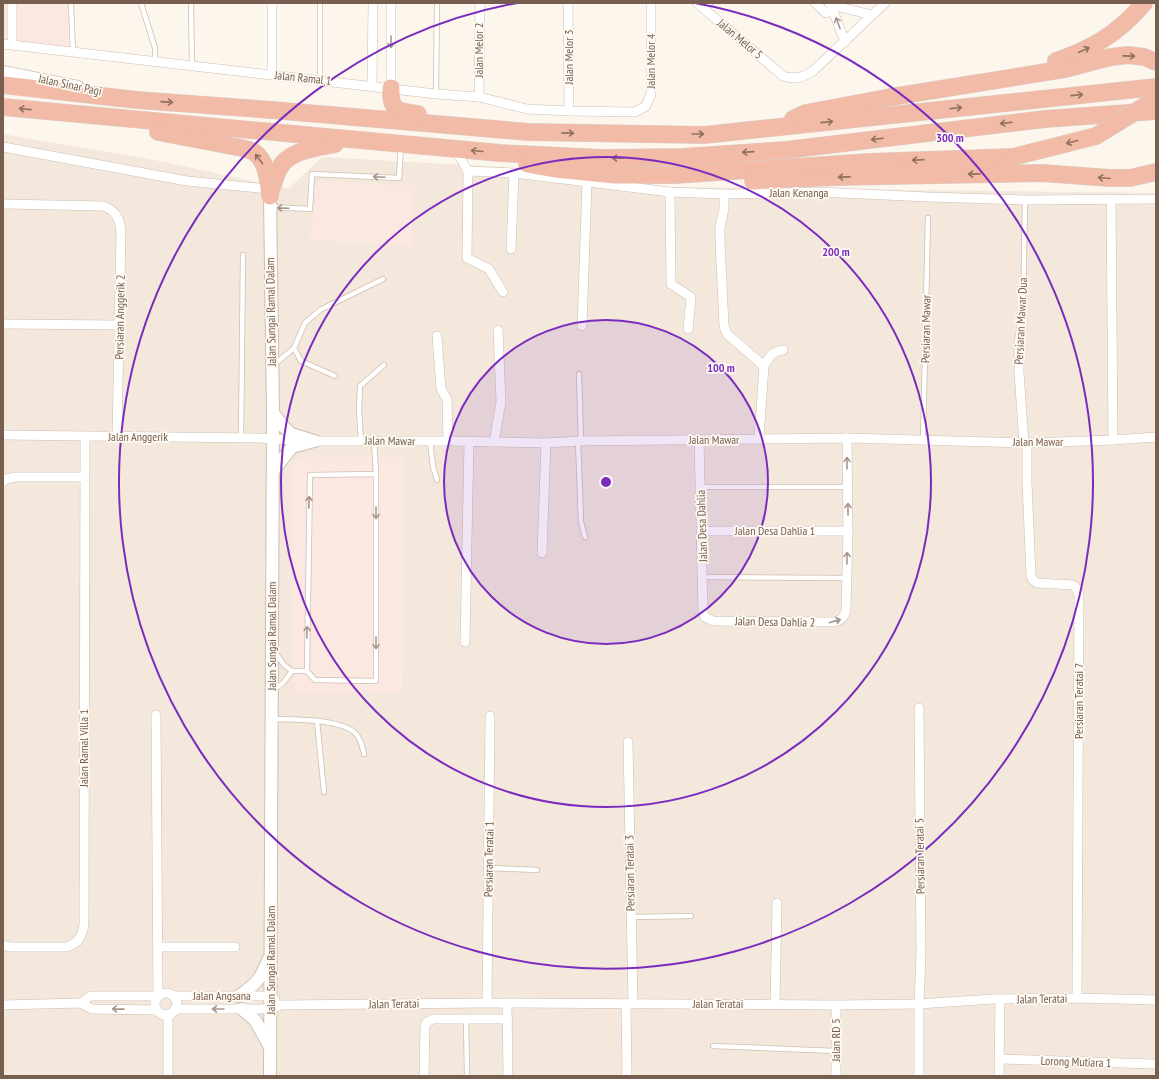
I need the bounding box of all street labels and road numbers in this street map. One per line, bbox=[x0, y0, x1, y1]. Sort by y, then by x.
street label: Jalan Melor 5 bbox=[714, 15, 766, 62]
street label: Jalan Melor 2 bbox=[471, 23, 486, 78]
street label: Jalan Melor 3 bbox=[561, 30, 576, 85]
street label: Jalan Melor 4 bbox=[643, 33, 658, 89]
street label: Jalan Ramal 1 bbox=[273, 67, 332, 88]
street label: Jalan Sinar Pagi bbox=[36, 70, 103, 99]
street label: Jalan Kenanga bbox=[769, 185, 829, 200]
street label: Jalan Sungai Ramal Dalam bbox=[262, 257, 279, 368]
street label: Persiaran Anggerik 2 bbox=[111, 274, 128, 360]
street label: Persiaran Mawar Dua bbox=[1011, 277, 1030, 365]
street label: Persiaran Mawar bbox=[917, 294, 934, 363]
street label: Jalan Anggerik bbox=[107, 429, 168, 444]
street label: Jalan Mawar bbox=[688, 432, 740, 447]
street label: Jalan Mawar bbox=[364, 433, 416, 448]
street label: Jalan Mawar bbox=[1012, 434, 1064, 449]
street label: Jalan Desa Dahlia bbox=[693, 489, 710, 563]
street label: Jalan Desa Dahlia 1 bbox=[734, 523, 815, 538]
street label: Jalan Sungai Ramal Dalam bbox=[264, 581, 279, 691]
street label: Jalan Desa Dahlia 2 bbox=[734, 613, 815, 630]
street label: Persiaran Teratai 7 bbox=[1071, 663, 1086, 739]
street label: Jalan Ramal Villa 1 bbox=[76, 709, 91, 788]
street label: Persiaran Teratai 5 bbox=[911, 818, 928, 894]
street label: Persiaran Teratai 1 bbox=[480, 821, 497, 897]
street label: Persiaran Teratai 3 bbox=[621, 835, 638, 911]
street label: Jalan Sungai Ramal Dalam bbox=[263, 905, 278, 1015]
street label: Jalan Angsana bbox=[192, 988, 251, 1003]
street label: Jalan Teratai bbox=[1016, 991, 1067, 1006]
street label: Jalan Teratai bbox=[368, 996, 419, 1011]
street label: Jalan Teratai bbox=[692, 996, 743, 1011]
street label: Jalan RD 5 bbox=[828, 1018, 843, 1063]
street label: Lorong Mutiara 1 bbox=[1040, 1053, 1112, 1070]

